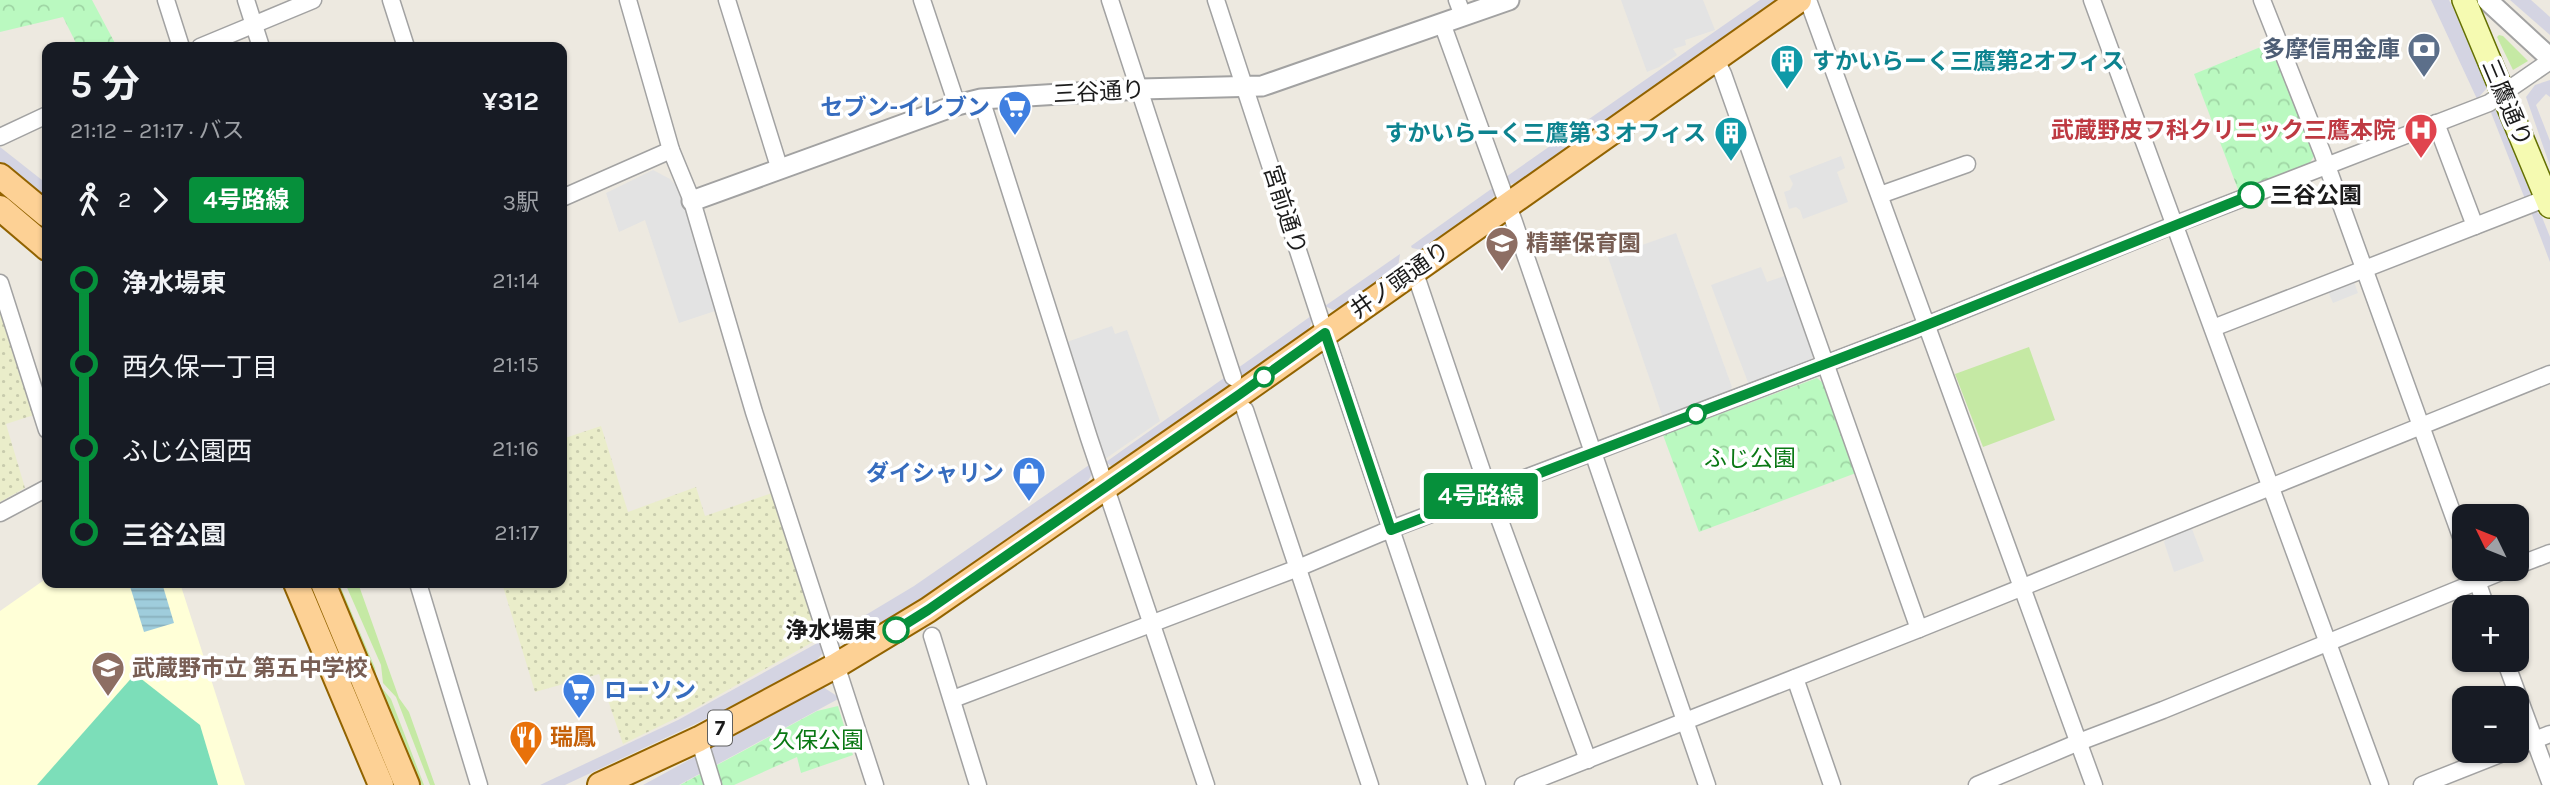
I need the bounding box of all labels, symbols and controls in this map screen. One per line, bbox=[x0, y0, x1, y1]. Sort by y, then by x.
bank icon: 多摩信用金庫 bbox=[2405, 30, 2443, 79]
place label: 多摩信用金庫 bbox=[2262, 36, 2400, 63]
building icon: すかいらーく三鷹第2オフィス bbox=[1768, 42, 1806, 91]
place label: すかいらーく三鷹第2オフィス bbox=[1812, 48, 2124, 75]
street label: 三鷹通り bbox=[2477, 55, 2537, 151]
text: 5 分 bbox=[70, 62, 140, 107]
street label: 三谷通り bbox=[1052, 76, 1146, 108]
text: ¥312 bbox=[483, 86, 539, 117]
supermarket icon: セブン-イレブン bbox=[996, 88, 1034, 137]
place label: セブン-イレブン bbox=[820, 94, 990, 121]
hospital icon: 武蔵野皮フ科クリニック三鷹本院 bbox=[2402, 111, 2440, 160]
building icon: すかいらーく三鷹第３オフィス bbox=[1712, 114, 1750, 163]
text: 21:12 – 21:17 · バス bbox=[70, 117, 245, 144]
place label: 武蔵野皮フ科クリニック三鷹本院 bbox=[2051, 117, 2396, 144]
place label: すかいらーく三鷹第３オフィス bbox=[1384, 120, 1706, 147]
street label: 宮前通り bbox=[1258, 162, 1312, 258]
icon: walk bbox=[70, 181, 108, 219]
icon: forward bbox=[141, 181, 179, 219]
marker: 三谷公園 bbox=[2238, 182, 2264, 208]
place label: 三谷公園 bbox=[2270, 182, 2362, 209]
text: 2 bbox=[118, 186, 131, 213]
text: 4号路線 bbox=[203, 186, 290, 214]
text: 3駅 bbox=[502, 189, 539, 216]
school or university icon: 精華保育園 bbox=[1483, 224, 1521, 273]
place label: 精華保育園 bbox=[1526, 230, 1641, 257]
street label: 井ノ頭通り bbox=[1345, 236, 1455, 324]
text: 21:14 bbox=[492, 267, 539, 294]
text: 浄水場東 bbox=[122, 268, 226, 299]
text: 21:15 bbox=[492, 351, 539, 378]
text: 西久保一丁目 bbox=[122, 352, 278, 383]
unlabelled marker bbox=[1254, 367, 1274, 387]
unlabelled marker bbox=[1686, 404, 1706, 424]
text: 21:16 bbox=[492, 435, 539, 462]
text: ふじ公園西 bbox=[122, 436, 252, 467]
park label: ふじ公園 bbox=[1704, 445, 1796, 472]
shop icon: ダイシャリン bbox=[1010, 454, 1048, 503]
place label: ダイシャリン bbox=[866, 460, 1004, 487]
line badge: 4号路線 bbox=[1432, 473, 1530, 519]
text: 4号路線 bbox=[1438, 482, 1524, 510]
north arrow bbox=[2452, 504, 2529, 581]
map controls bbox=[2452, 504, 2529, 763]
text: 21:17 bbox=[494, 519, 539, 546]
text: 三谷公園 bbox=[122, 520, 226, 551]
button: + bbox=[2452, 595, 2529, 672]
place label: 浄水場東 bbox=[785, 617, 877, 644]
marker: 浄水場東 bbox=[883, 617, 909, 643]
school or university icon: 武蔵野市立 第五中学校 bbox=[89, 649, 127, 698]
place label: 武蔵野市立 第五中学校 bbox=[132, 655, 368, 682]
supermarket icon: ローソン bbox=[560, 671, 598, 720]
place label: ローソン bbox=[604, 677, 696, 704]
button: − bbox=[2452, 686, 2529, 763]
road number: 7 bbox=[708, 710, 732, 746]
restaurant icon: 瑞鳳 bbox=[507, 718, 545, 767]
place label: 瑞鳳 bbox=[550, 724, 596, 751]
park label: 久保公園 bbox=[772, 727, 864, 754]

